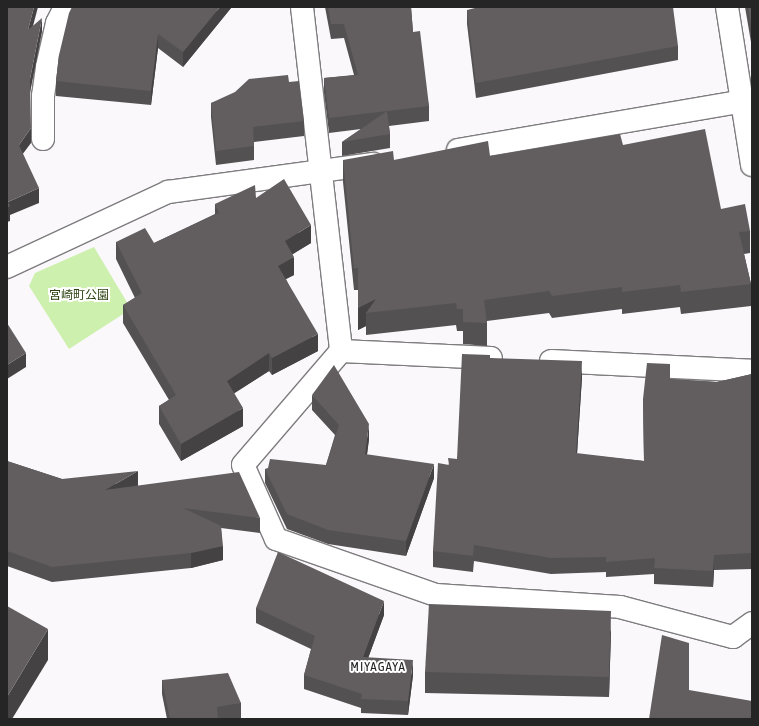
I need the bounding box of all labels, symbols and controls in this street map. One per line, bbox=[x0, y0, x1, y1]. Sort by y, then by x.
park label: 宮崎町公園 bbox=[49, 289, 109, 303]
district label: MIYAGAYA bbox=[350, 659, 406, 675]

